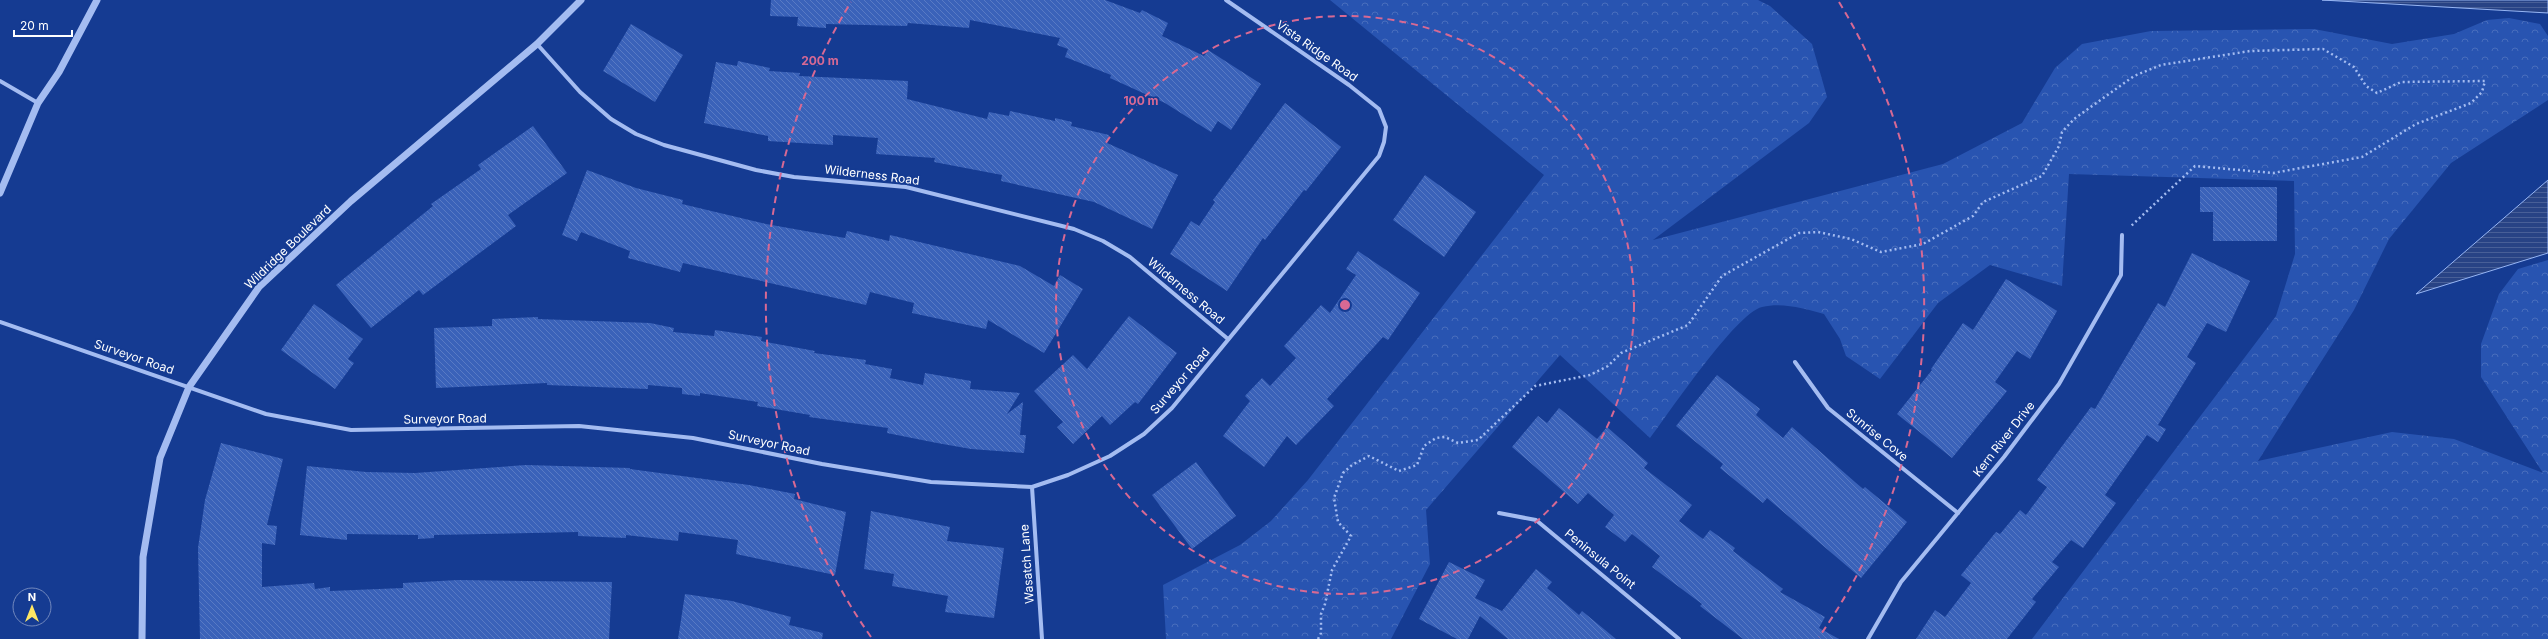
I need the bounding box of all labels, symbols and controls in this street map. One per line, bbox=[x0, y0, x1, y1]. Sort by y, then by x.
scale bar bbox=[14, 12, 72, 38]
street label: Vista Ridge Road bbox=[1274, 17, 1361, 84]
text: 20 m bbox=[20, 18, 49, 33]
text: 200 m bbox=[801, 53, 839, 68]
text: 100 m bbox=[1123, 93, 1159, 108]
street label: Wilderness Road bbox=[824, 161, 921, 188]
street label: Wildridge Boulevard bbox=[241, 201, 334, 292]
street label: Wilderness Road bbox=[1145, 254, 1228, 327]
centre of rings bbox=[1338, 298, 1352, 312]
street label: Surveyor Road bbox=[92, 336, 176, 377]
street label: Surveyor Road bbox=[1147, 344, 1213, 417]
street label: Kern River Drive bbox=[1970, 398, 2038, 479]
street label: Sunrise Cove bbox=[1843, 405, 1911, 464]
street label: Surveyor Road bbox=[403, 410, 487, 427]
street label: Surveyor Road bbox=[727, 427, 811, 459]
street label: Wasatch Lane bbox=[1016, 524, 1037, 604]
street label: Peninsula Point bbox=[1562, 525, 1639, 592]
north arrow bbox=[12, 587, 52, 627]
text: N bbox=[28, 590, 36, 604]

